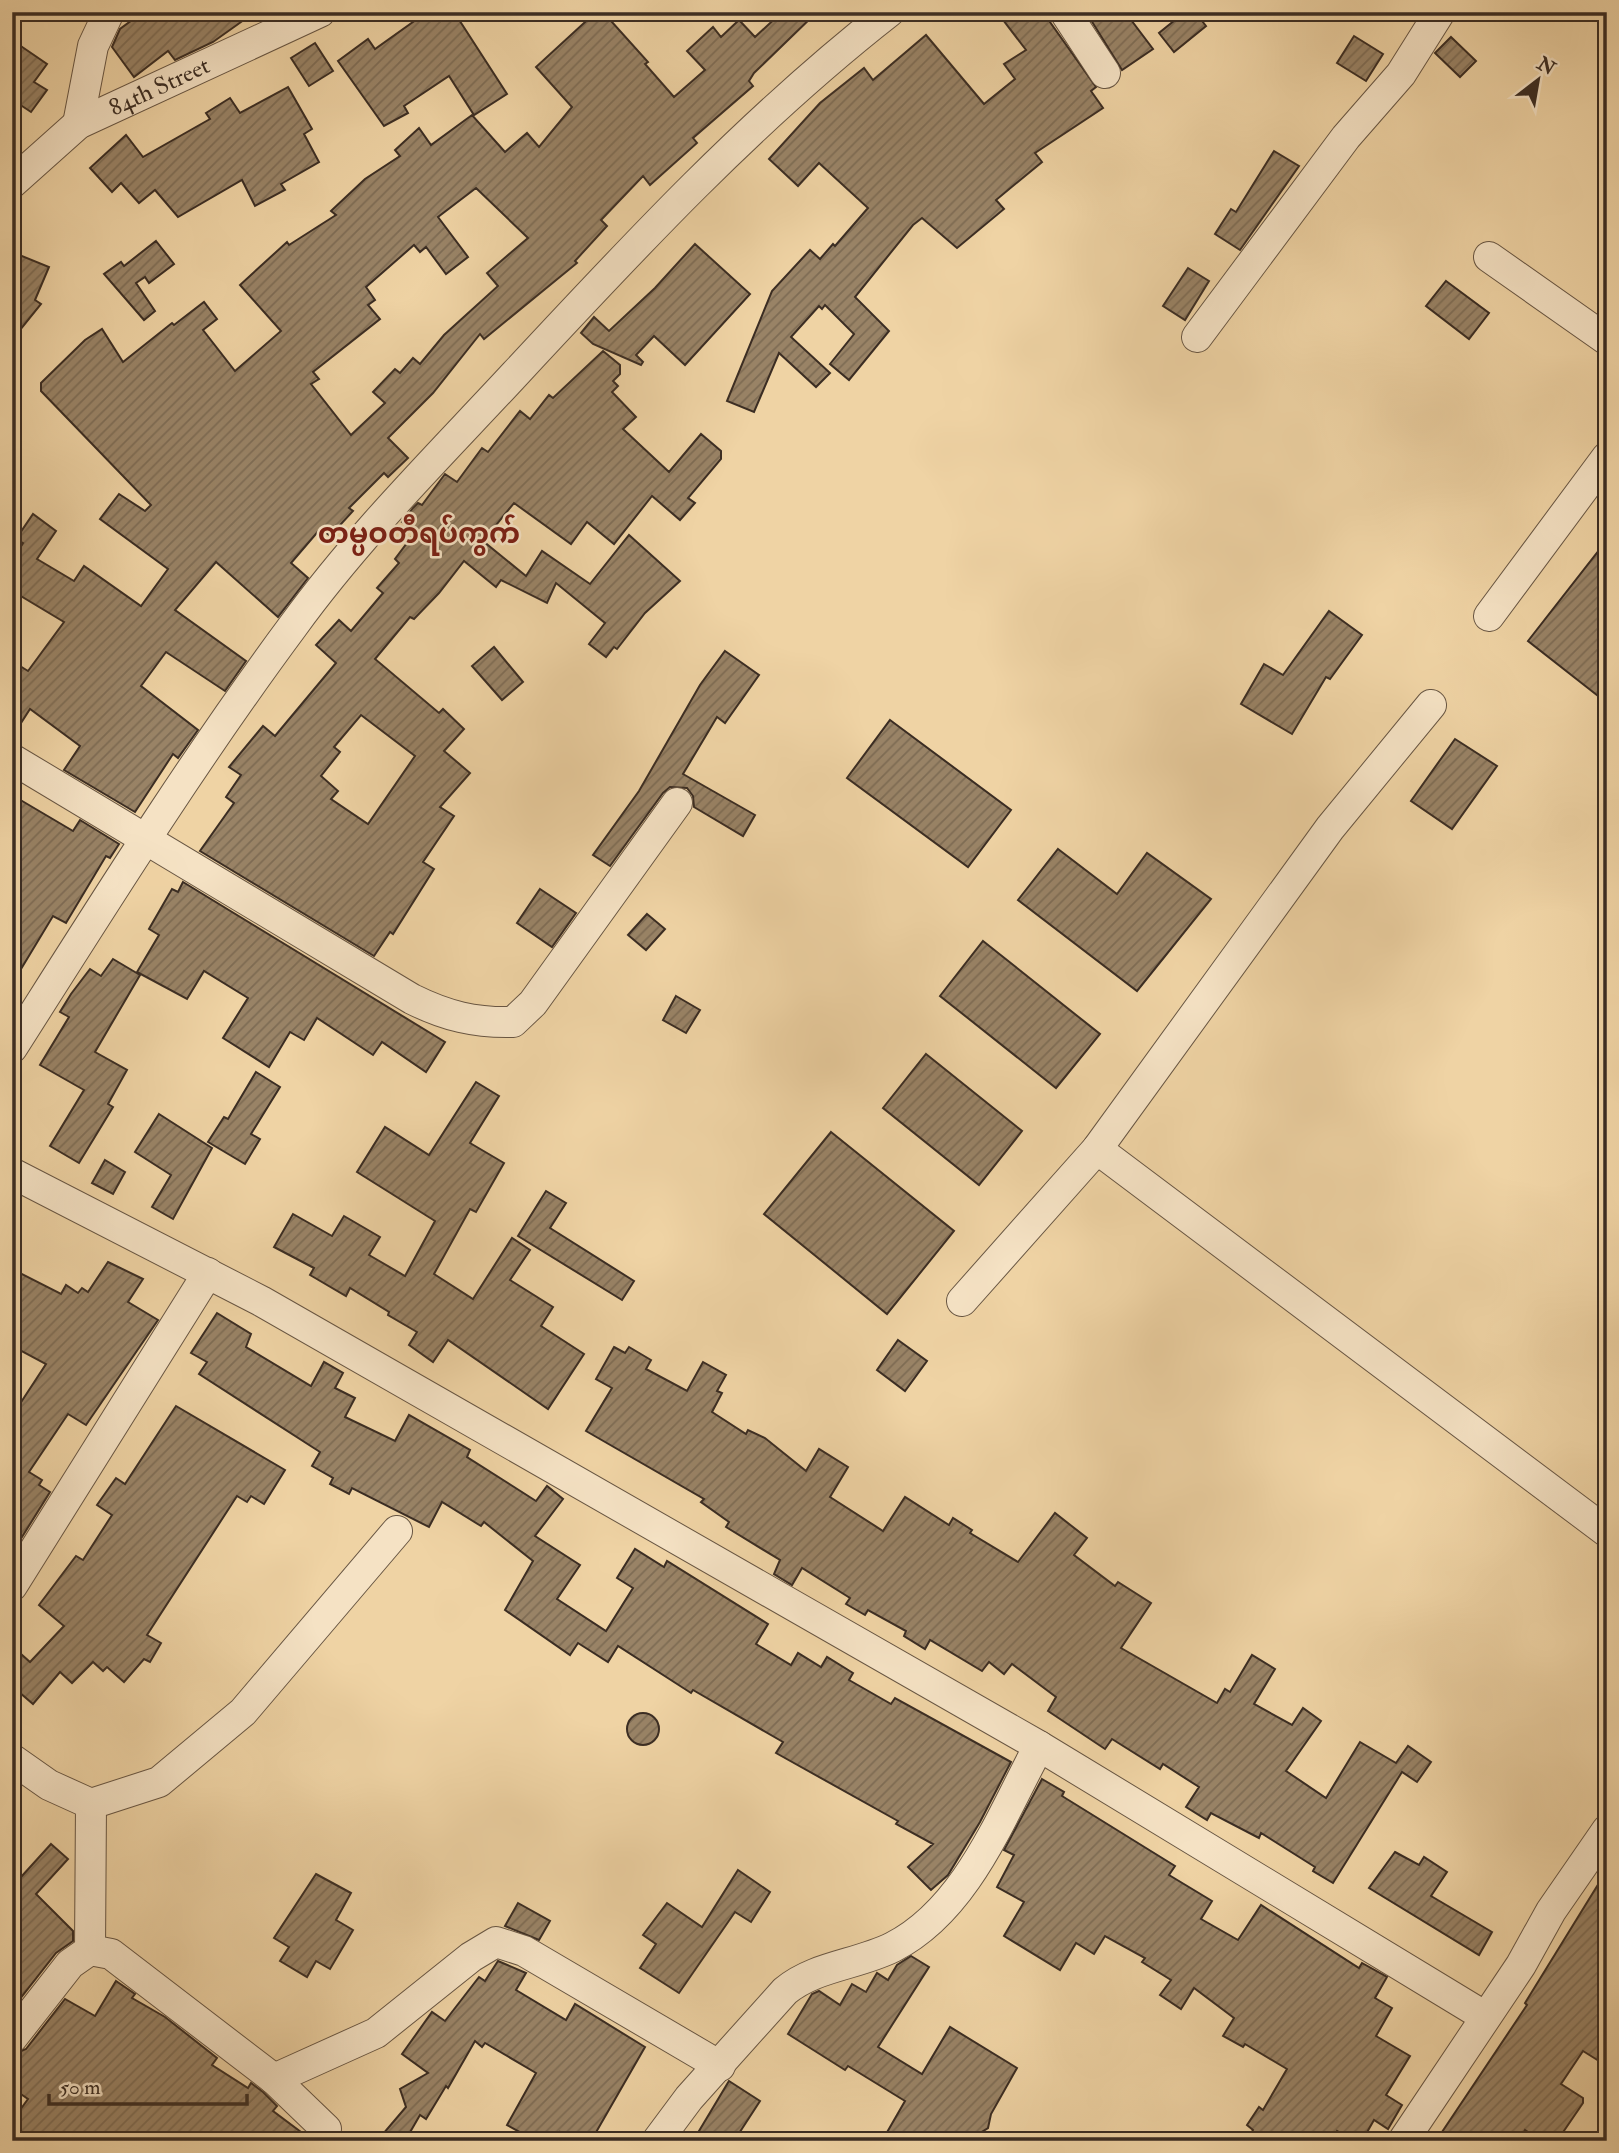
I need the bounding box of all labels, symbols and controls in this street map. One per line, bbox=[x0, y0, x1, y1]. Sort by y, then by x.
north arrow bbox=[1504, 46, 1574, 116]
street label: 84th Street bbox=[104, 50, 215, 123]
text: N bbox=[1532, 51, 1561, 81]
district label: တမ္ပဝတီရပ်ကွက် bbox=[318, 514, 520, 556]
scale bar bbox=[49, 2062, 247, 2106]
text: 50 m bbox=[60, 2074, 101, 2101]

